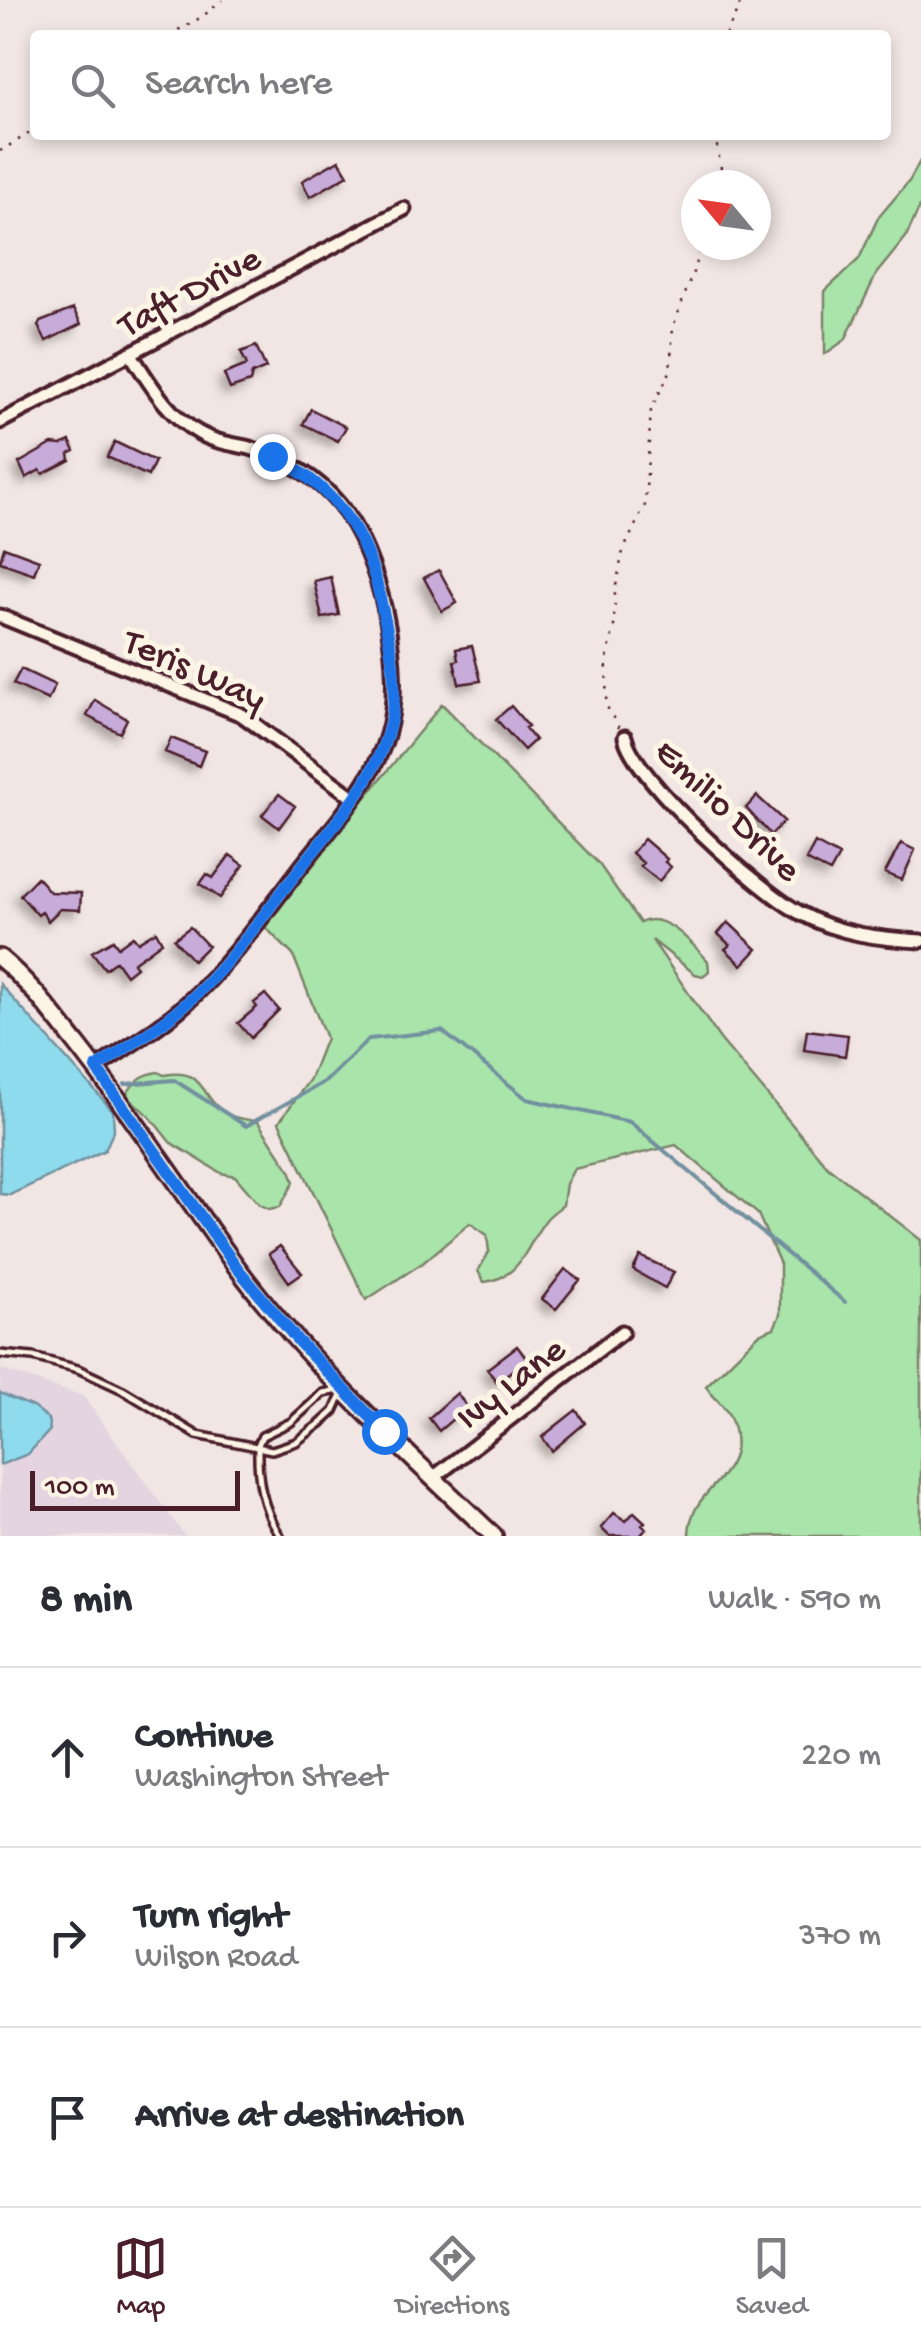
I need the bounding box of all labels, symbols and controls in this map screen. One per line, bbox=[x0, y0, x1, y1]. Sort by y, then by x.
search box bbox=[30, 30, 891, 140]
icon: search bbox=[65, 58, 120, 113]
text: Search here bbox=[145, 63, 332, 107]
north arrow bbox=[681, 170, 771, 260]
street label: Taft Drive bbox=[110, 238, 270, 351]
route end bbox=[250, 434, 296, 480]
street label: Teris Way bbox=[114, 621, 272, 723]
street label: Emilio Drive bbox=[643, 732, 809, 893]
street label: Ivy Lane bbox=[449, 1329, 576, 1442]
route start bbox=[362, 1409, 408, 1455]
scale bar bbox=[30, 1466, 240, 1510]
text: 100 m bbox=[45, 1472, 115, 1505]
text: 8 min bbox=[40, 1577, 132, 1626]
text: Walk · 590 m bbox=[708, 1582, 881, 1620]
text: Continue bbox=[135, 1716, 273, 1760]
icon: ahead bbox=[40, 1730, 95, 1785]
text: 220 m bbox=[801, 1738, 881, 1776]
text: Washington Street bbox=[135, 1760, 387, 1798]
text: Turn right bbox=[135, 1896, 287, 1940]
icon: right bbox=[40, 1910, 95, 1965]
text: 370 m bbox=[799, 1918, 881, 1956]
text: Wilson Road bbox=[135, 1940, 297, 1978]
icon: arrive bbox=[40, 2090, 95, 2145]
text: Arrive at destination bbox=[135, 2095, 464, 2139]
tab: Map bbox=[113, 2231, 168, 2324]
tab: Directions bbox=[395, 2231, 509, 2324]
tab: Saved bbox=[736, 2231, 808, 2324]

